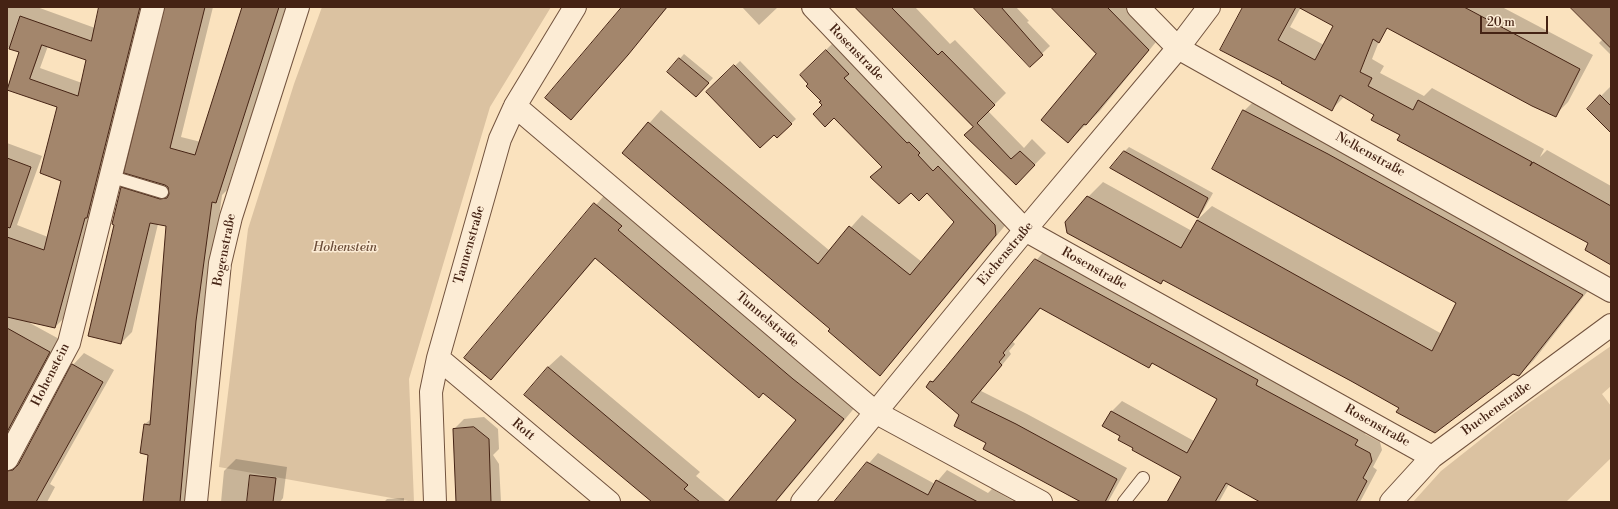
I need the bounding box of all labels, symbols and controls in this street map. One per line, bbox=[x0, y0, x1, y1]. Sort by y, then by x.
scale bar bbox=[1482, 8, 1550, 34]
text: 20 m bbox=[1487, 15, 1515, 30]
street label: Rosenstraße bbox=[825, 21, 887, 85]
street label: Nelkenstraße bbox=[1332, 129, 1408, 181]
street label: Tannenstraße bbox=[451, 204, 489, 286]
street label: Bogenstraße bbox=[210, 212, 240, 288]
street label: Eichenstraße bbox=[975, 219, 1037, 289]
park label: Hohenstein bbox=[313, 240, 377, 256]
street label: Rosenstraße bbox=[1058, 245, 1130, 293]
street label: Tunnelstraße bbox=[732, 289, 802, 351]
street label: Hohenstein bbox=[28, 341, 74, 409]
street label: Buchenstraße bbox=[1459, 379, 1535, 439]
street label: Rosenstraße bbox=[1341, 402, 1413, 450]
street label: Rott bbox=[508, 416, 538, 444]

